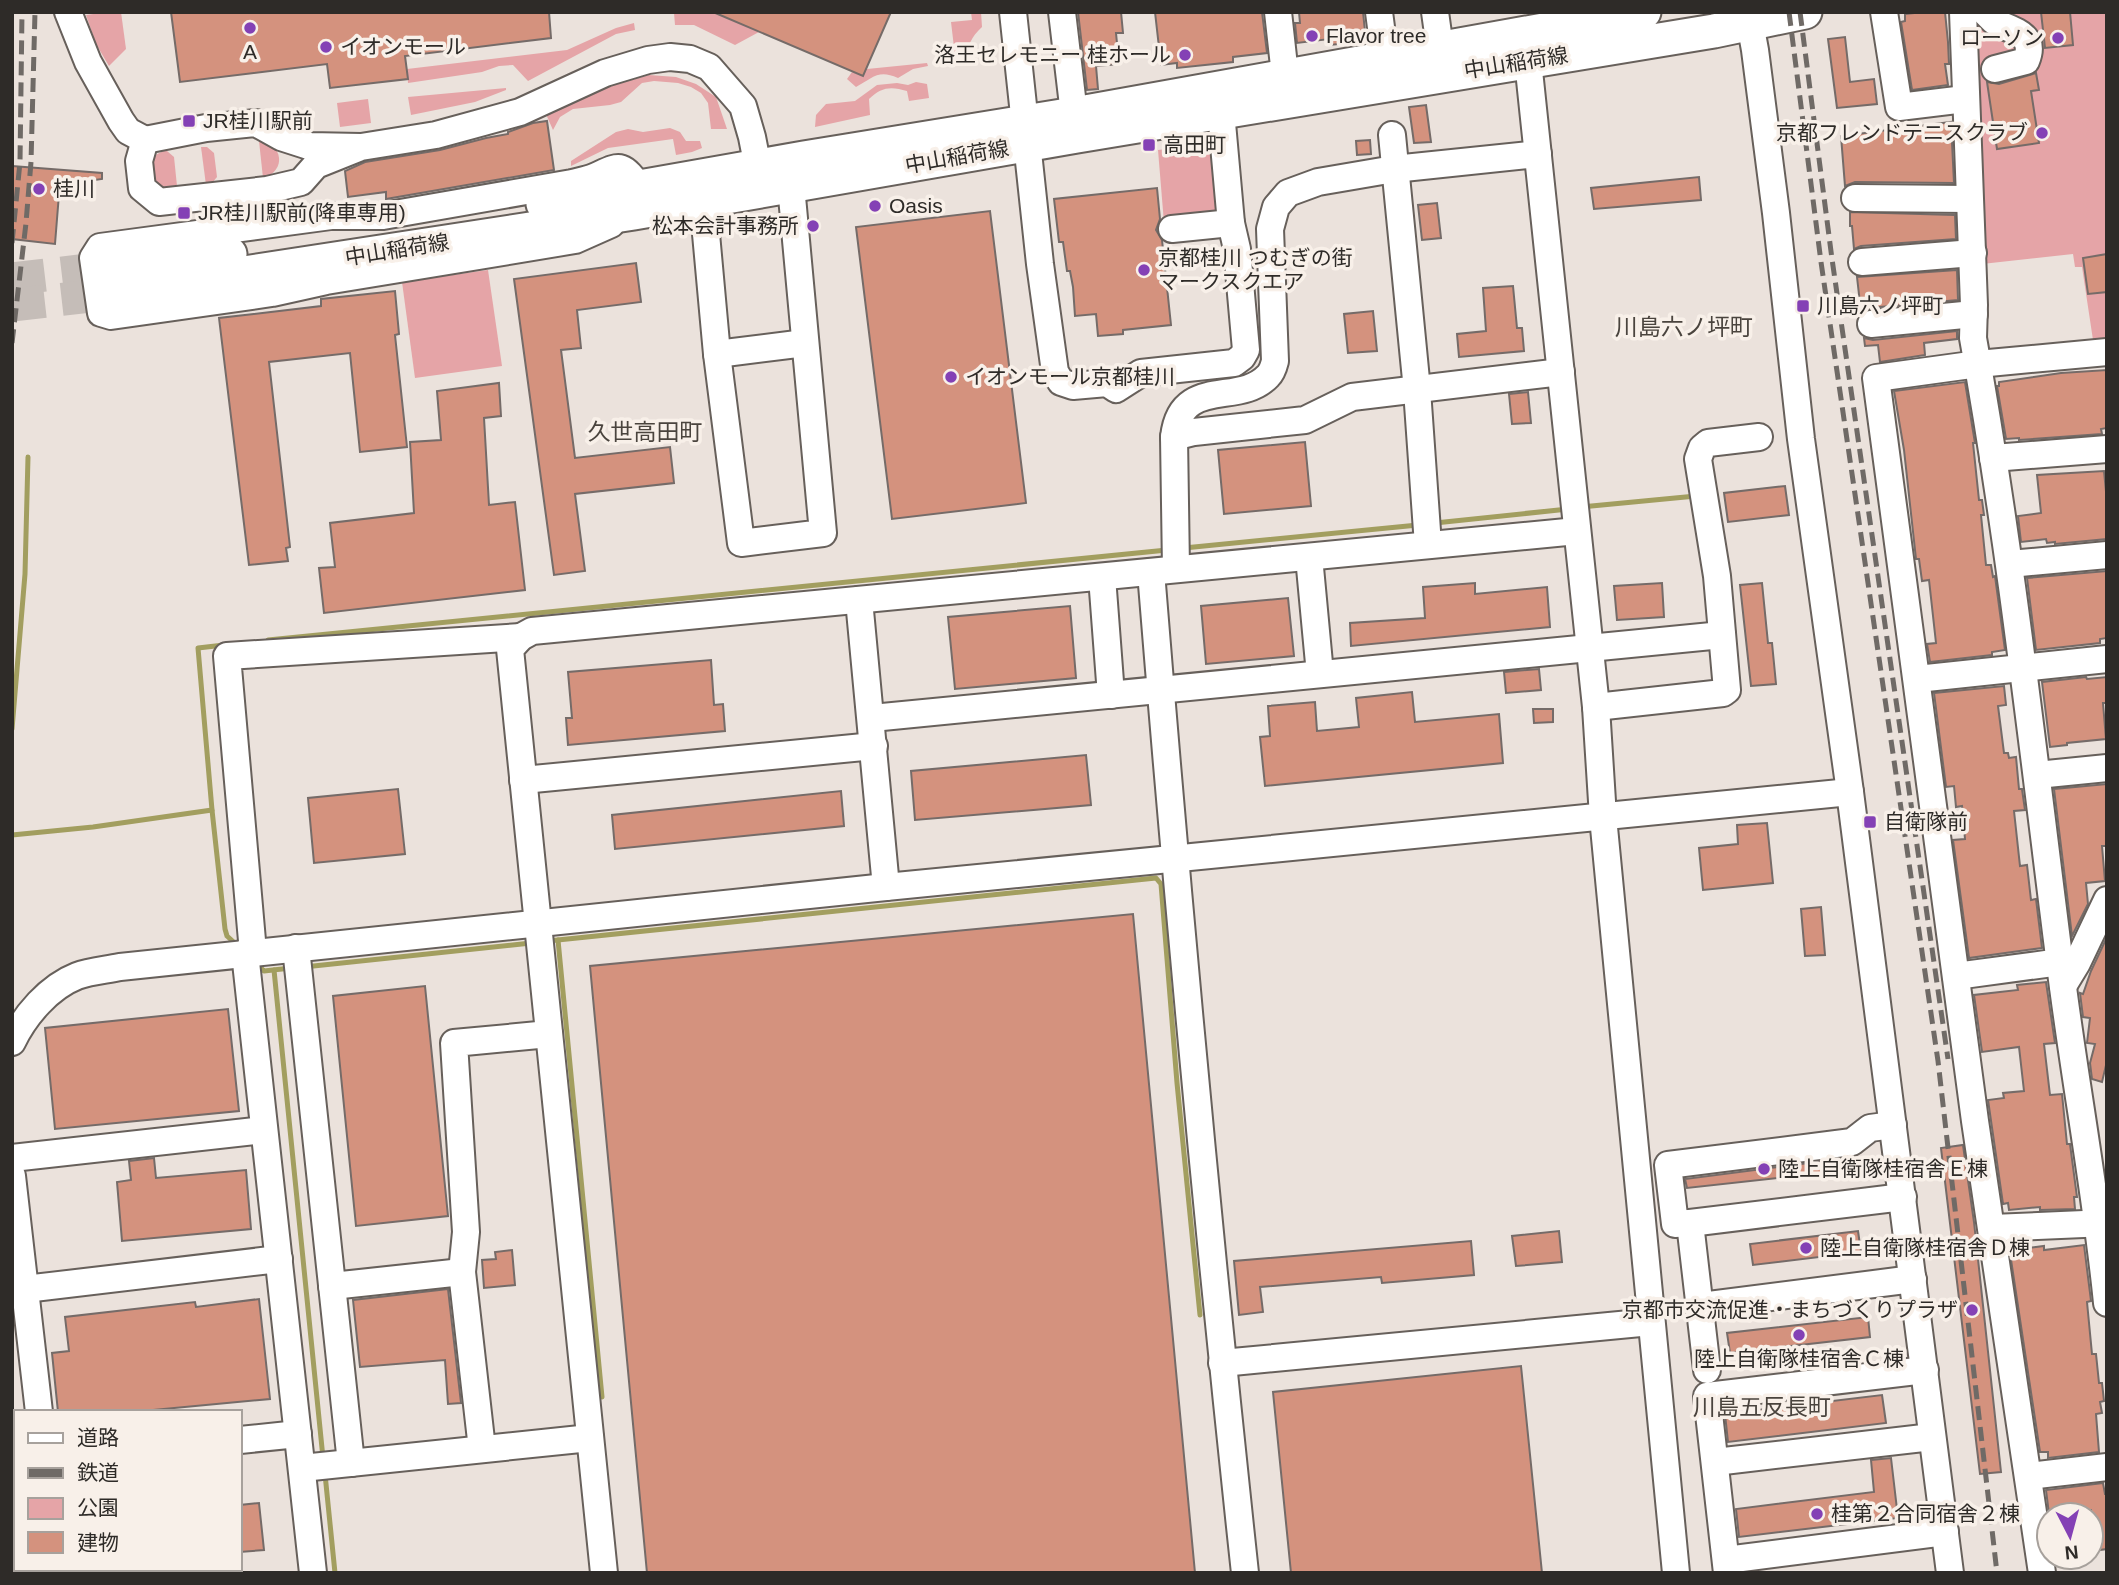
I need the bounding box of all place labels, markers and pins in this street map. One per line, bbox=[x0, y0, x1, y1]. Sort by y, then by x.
marker: A bbox=[242, 20, 258, 36]
place label: Flavor tree bbox=[1326, 24, 1426, 47]
place label: ローソン bbox=[1960, 26, 2044, 49]
marker: Flavor tree bbox=[1304, 28, 1320, 44]
marker: ローソン bbox=[2050, 30, 2066, 46]
place label: イオンモール bbox=[340, 35, 466, 58]
marker: イオンモール bbox=[318, 39, 334, 55]
place label: A bbox=[243, 40, 257, 63]
place label: 洛王セレモニー 桂ホール bbox=[934, 43, 1171, 66]
marker: 洛王セレモニー 桂ホール bbox=[1177, 47, 1193, 63]
place label: JR桂川駅前 bbox=[203, 109, 313, 132]
marker: JR桂川駅前 bbox=[181, 113, 197, 129]
place label: 京都フレンドテニスクラブ bbox=[1776, 121, 2028, 144]
marker: 京都フレンドテニスクラブ bbox=[2034, 125, 2050, 141]
place label: 高田町 bbox=[1163, 133, 1226, 156]
marker: 高田町 bbox=[1141, 137, 1157, 153]
place label: 桂川 bbox=[53, 177, 95, 200]
marker: 桂川 bbox=[31, 181, 47, 197]
place label: Oasis bbox=[889, 194, 943, 217]
marker: Oasis bbox=[867, 198, 883, 214]
place label: JR桂川駅前(降車専用) bbox=[198, 201, 406, 224]
marker: JR桂川駅前(降車専用) bbox=[176, 205, 192, 221]
place label: 松本会計事務所 bbox=[652, 214, 799, 237]
marker: 松本会計事務所 bbox=[805, 218, 821, 234]
place label: 京都桂川 つむぎの街 マークスクエア bbox=[1158, 246, 1353, 293]
marker: 京都桂川 つむぎの街 マークスクエア bbox=[1136, 262, 1152, 278]
place label: 川島六ノ坪町 bbox=[1817, 294, 1943, 317]
marker: 川島六ノ坪町 bbox=[1795, 298, 1811, 314]
place label: イオンモール京都桂川 bbox=[965, 365, 1175, 388]
marker: イオンモール京都桂川 bbox=[943, 369, 959, 385]
place label: 自衛隊前 bbox=[1884, 810, 1968, 833]
marker: 自衛隊前 bbox=[1862, 814, 1878, 830]
place label: 陸上自衛隊桂宿舎Ｅ棟 bbox=[1778, 1157, 1988, 1180]
marker: 陸上自衛隊桂宿舎Ｅ棟 bbox=[1756, 1161, 1772, 1177]
place label: 陸上自衛隊桂宿舎Ｄ棟 bbox=[1820, 1236, 2030, 1259]
marker: 陸上自衛隊桂宿舎Ｄ棟 bbox=[1798, 1240, 1814, 1256]
place label: 京都市交流促進・まちづくりプラザ bbox=[1622, 1298, 1958, 1321]
marker: 京都市交流促進・まちづくりプラザ bbox=[1964, 1302, 1980, 1318]
marker: 陸上自衛隊桂宿舎Ｃ棟 bbox=[1791, 1327, 1807, 1343]
place label: 陸上自衛隊桂宿舎Ｃ棟 bbox=[1694, 1347, 1904, 1370]
place label: 桂第２合同宿舎２棟 bbox=[1831, 1502, 2020, 1525]
marker: 桂第２合同宿舎２棟 bbox=[1809, 1506, 1825, 1522]

